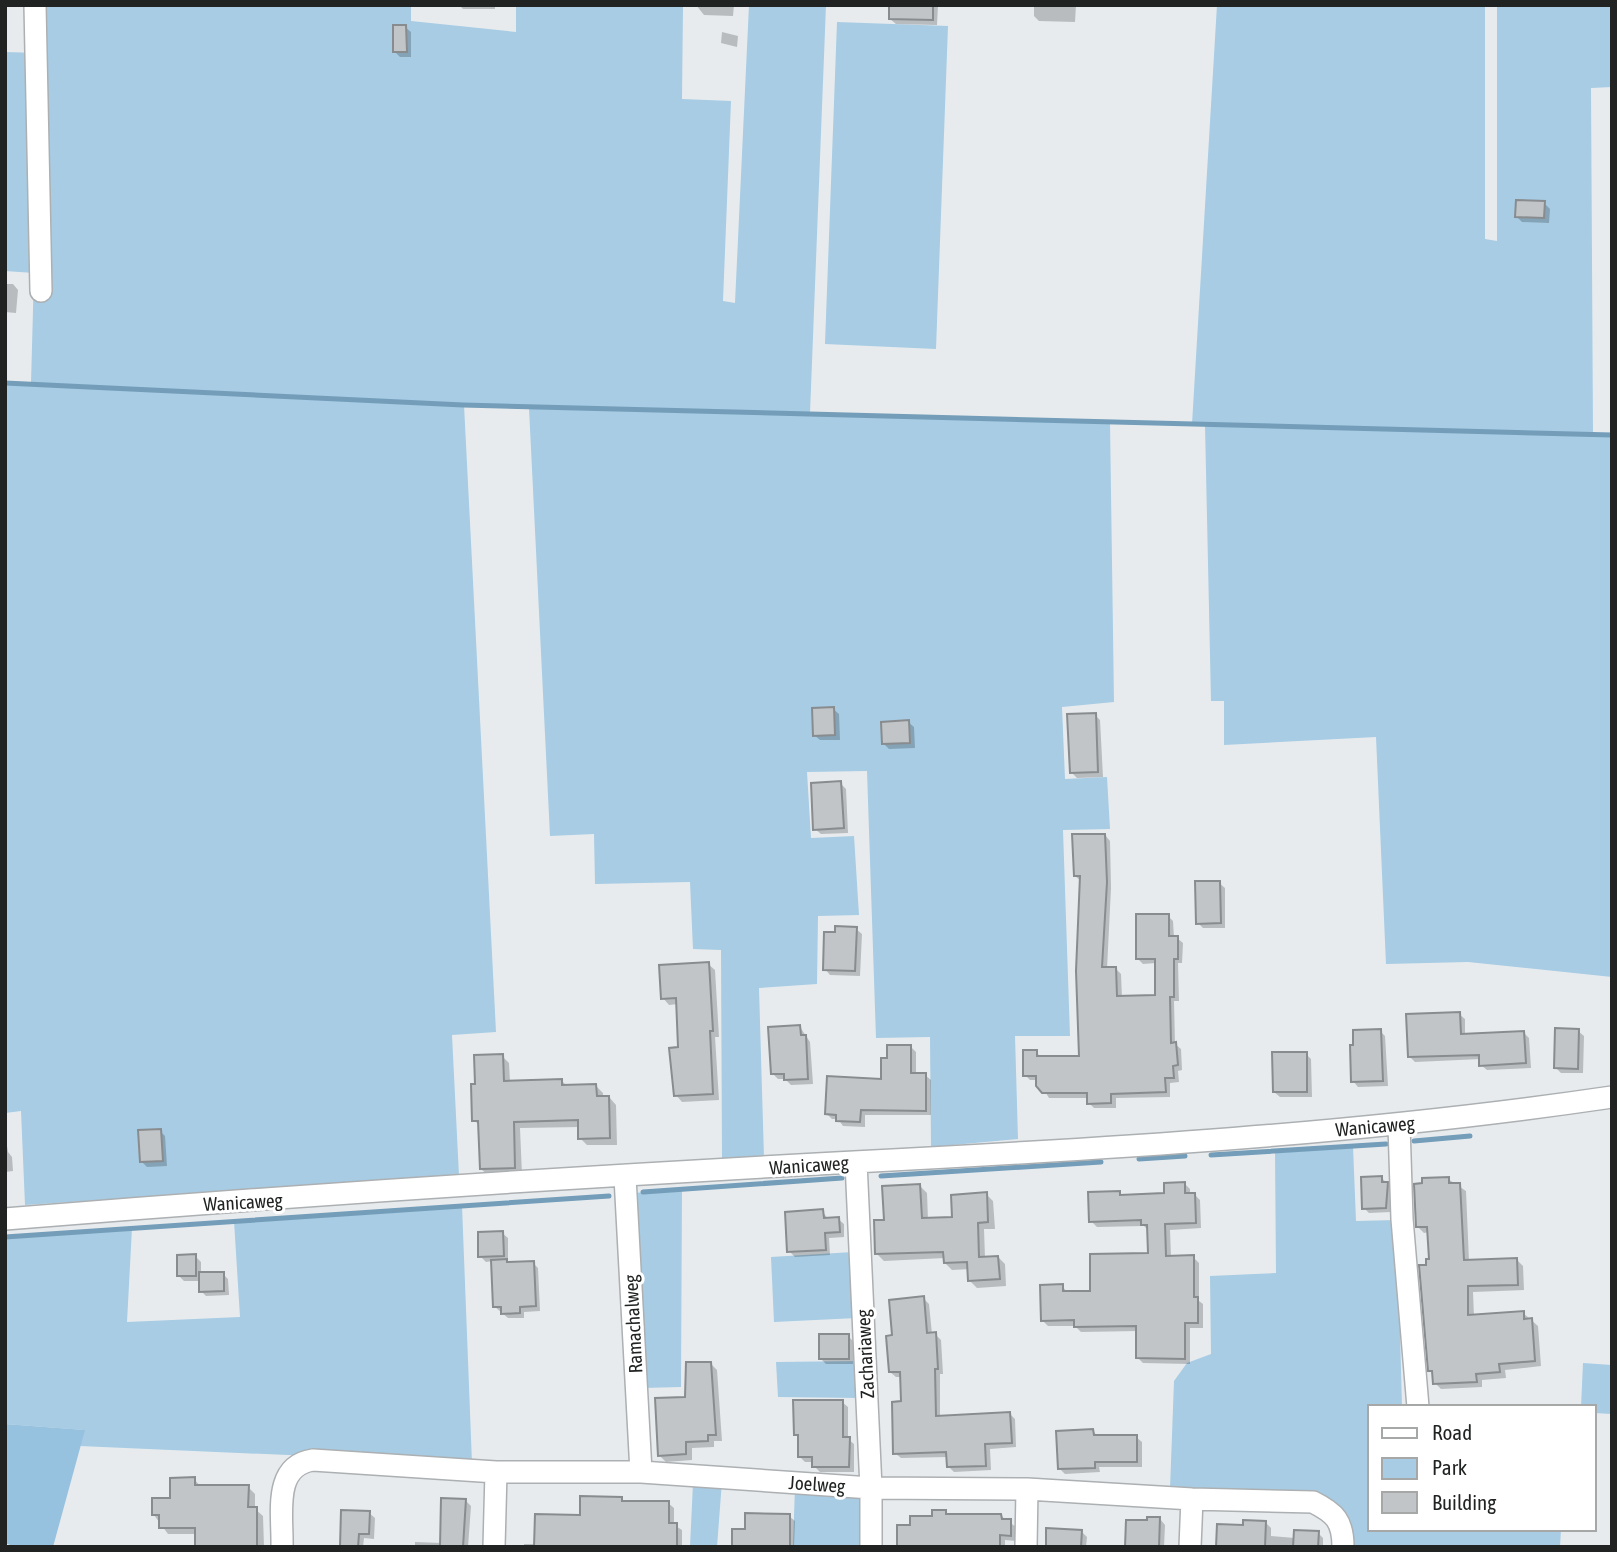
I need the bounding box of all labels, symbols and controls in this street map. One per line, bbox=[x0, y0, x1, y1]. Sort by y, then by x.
street label: Wanicaweg bbox=[1334, 1112, 1416, 1140]
street label: Wanicaweg bbox=[769, 1151, 850, 1179]
street label: Wanicaweg bbox=[203, 1189, 284, 1215]
street label: Ramachalweg bbox=[619, 1273, 647, 1374]
street label: Zachariaweg bbox=[852, 1308, 878, 1399]
legend bbox=[1368, 1405, 1596, 1531]
text: Road bbox=[1432, 1420, 1472, 1444]
text: Park bbox=[1432, 1455, 1467, 1479]
street label: Joelweg bbox=[788, 1471, 847, 1497]
text: Building bbox=[1432, 1490, 1496, 1514]

